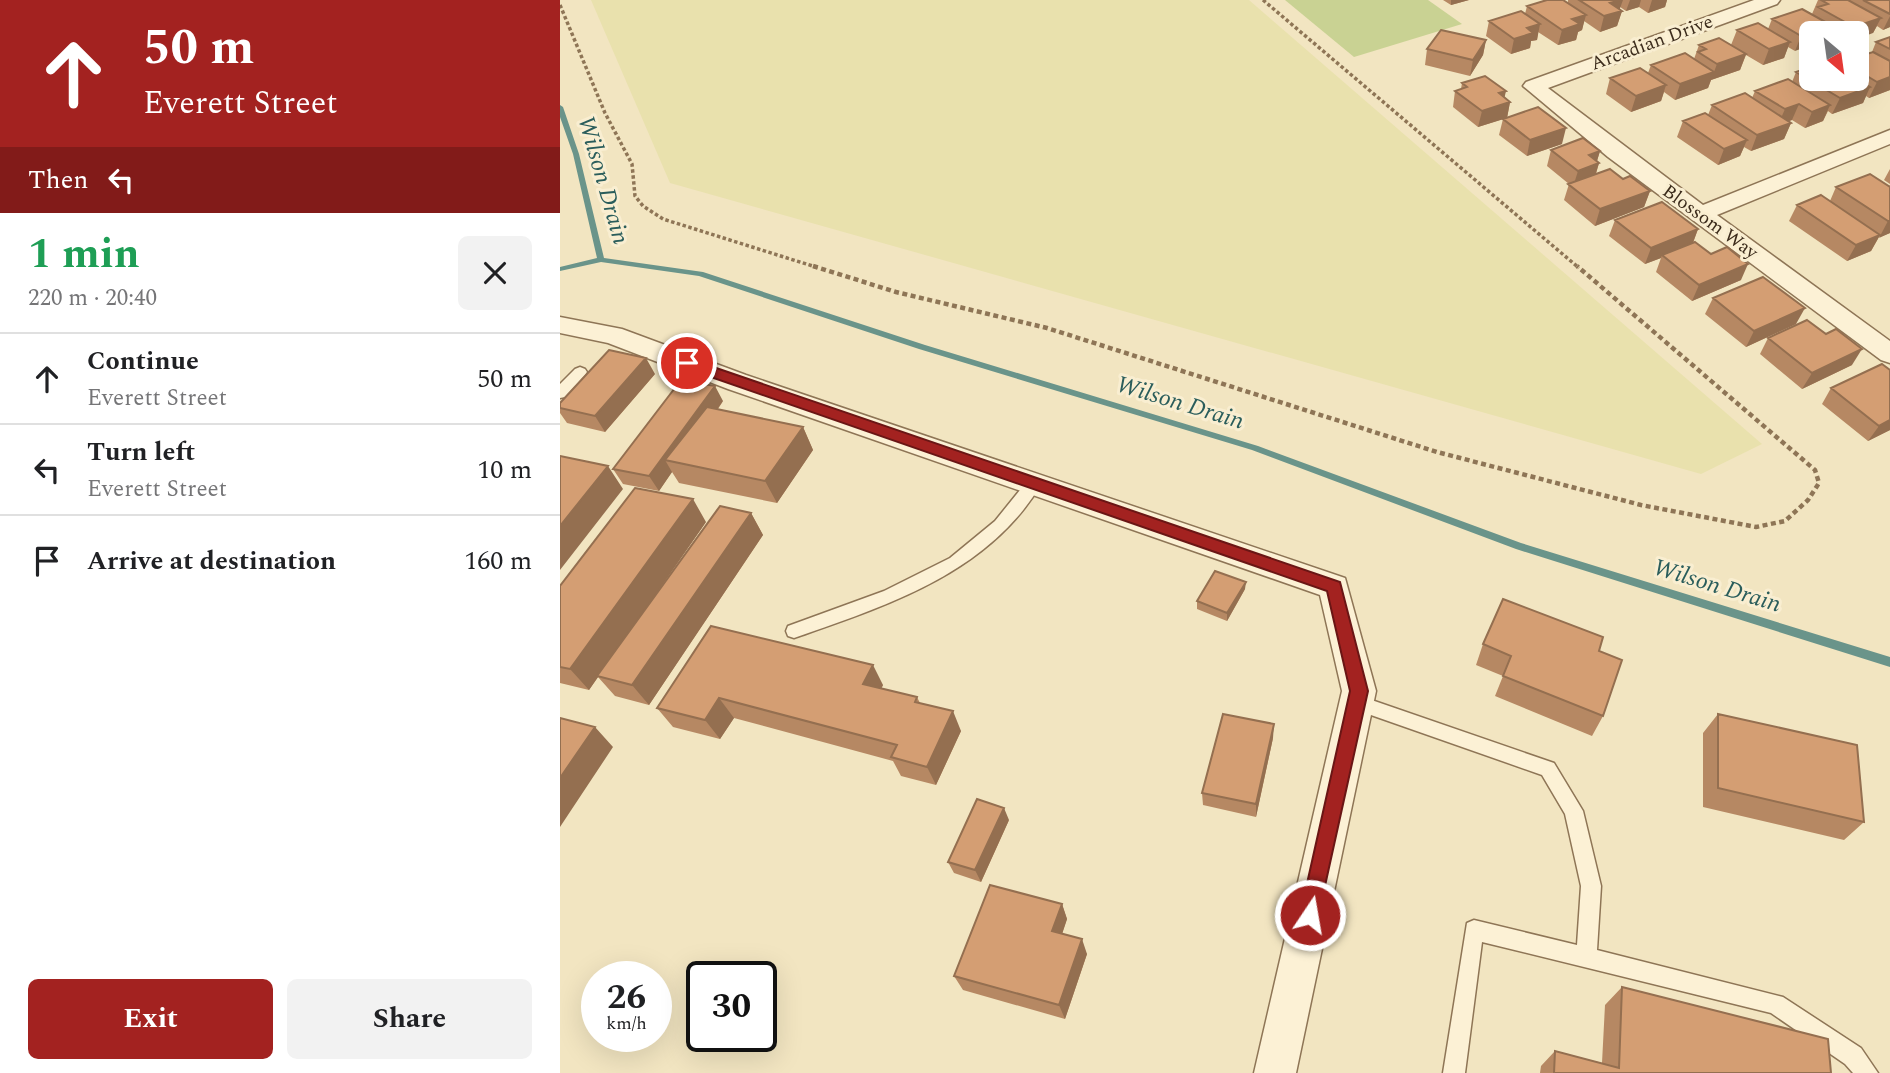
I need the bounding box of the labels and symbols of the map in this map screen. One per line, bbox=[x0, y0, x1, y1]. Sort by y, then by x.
street label: Arcadian Drive bbox=[1587, 7, 1717, 79]
north arrow bbox=[1799, 21, 1869, 91]
water label: Wilson Drain bbox=[567, 112, 639, 249]
street label: Blossom Way bbox=[1656, 177, 1765, 267]
pin bbox=[657, 333, 717, 393]
water label: Wilson Drain bbox=[1112, 366, 1249, 440]
water label: Wilson Drain bbox=[1649, 549, 1786, 623]
position arrow bbox=[1273, 878, 1347, 952]
speed limit sign: 30 bbox=[686, 961, 777, 1052]

